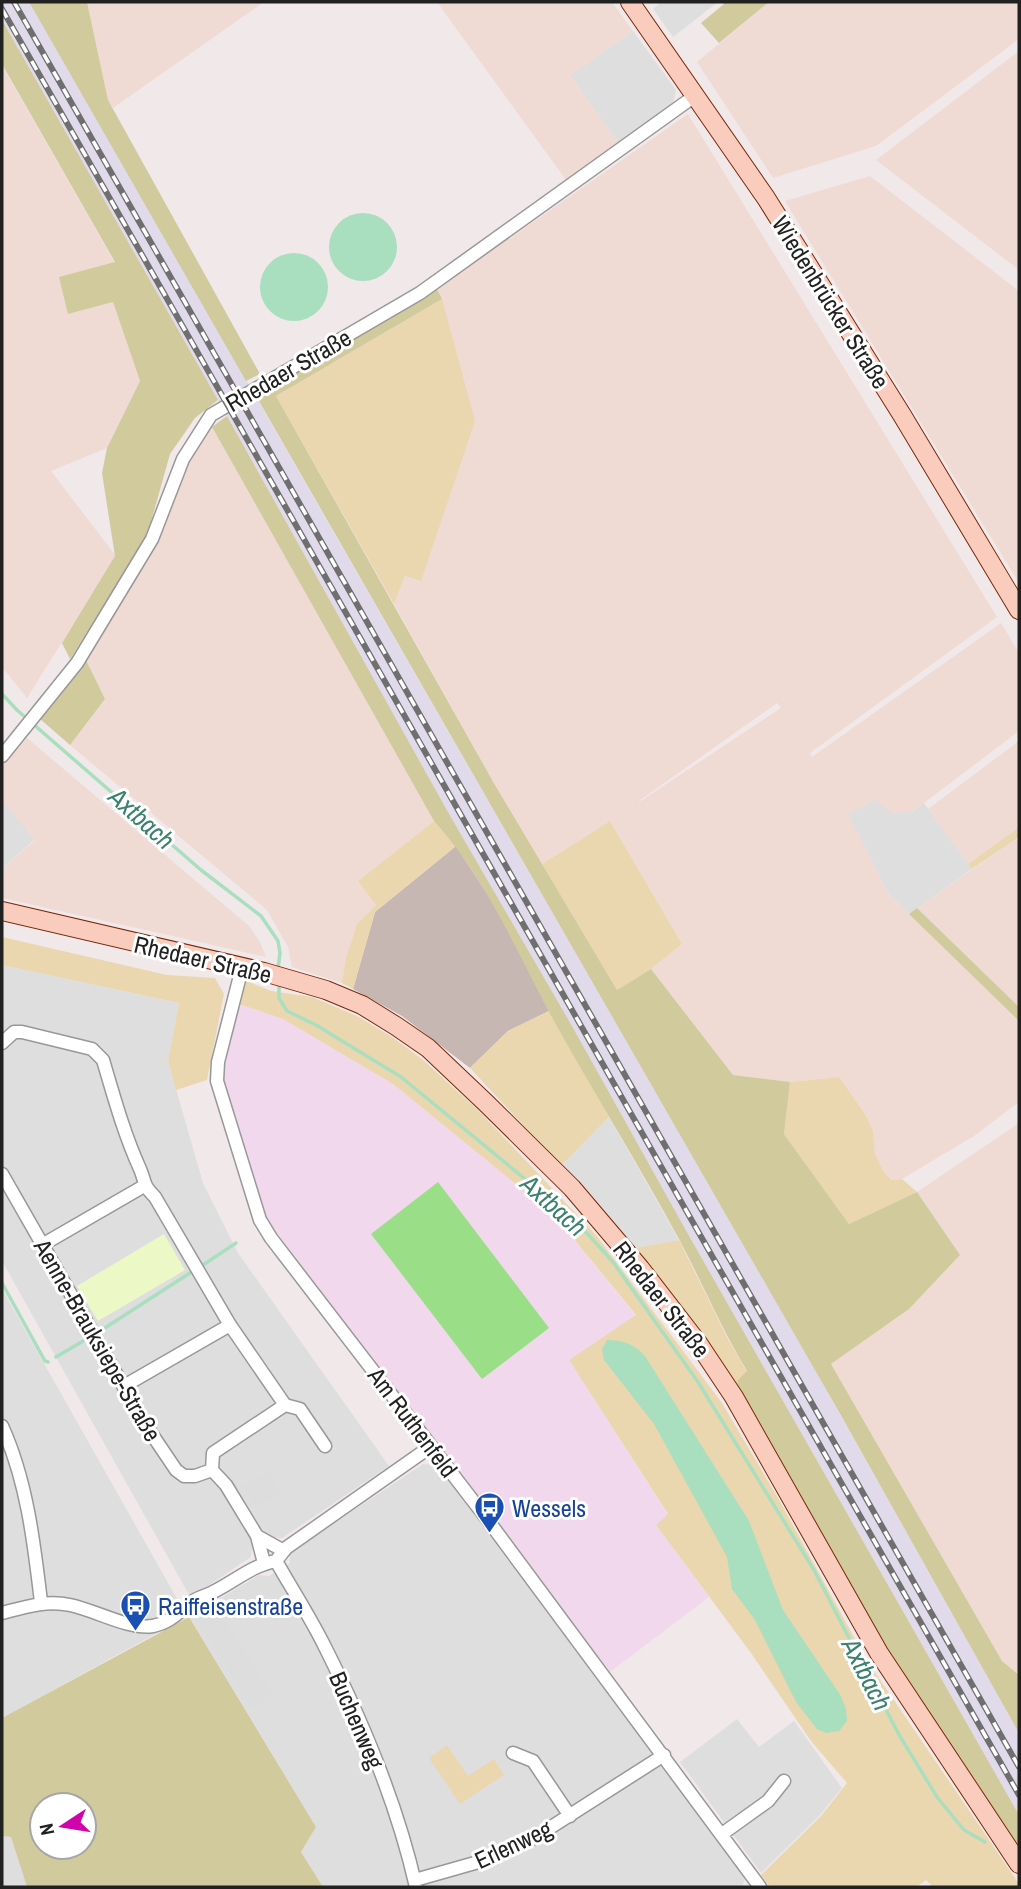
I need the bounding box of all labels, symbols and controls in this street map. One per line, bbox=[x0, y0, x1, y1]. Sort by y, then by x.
street label: Wiedenbrücker Straße bbox=[765, 210, 897, 394]
street label: Rhedaer Straße bbox=[219, 321, 357, 419]
water label: Axtbach bbox=[101, 779, 182, 857]
street label: Rhedaer Straße bbox=[131, 928, 275, 990]
water label: Axtbach bbox=[513, 1166, 594, 1244]
street label: Aenne-Brauksiepe-Straße bbox=[26, 1232, 169, 1447]
street label: Rhedaer Straße bbox=[606, 1234, 718, 1364]
street label: Am Ruthenfeld bbox=[360, 1360, 465, 1484]
bus stop icon: Wessels bbox=[472, 1491, 506, 1535]
place label: Wessels bbox=[512, 1492, 586, 1524]
bus stop icon: Raiffeisenstraße bbox=[118, 1589, 152, 1633]
place label: Raiffeisenstraße bbox=[158, 1590, 303, 1622]
water label: Axtbach bbox=[833, 1631, 900, 1716]
street label: Buchenweg bbox=[322, 1666, 392, 1774]
north arrow bbox=[28, 1791, 98, 1861]
street label: Erlenweg bbox=[469, 1812, 557, 1876]
text: N bbox=[32, 1821, 60, 1838]

